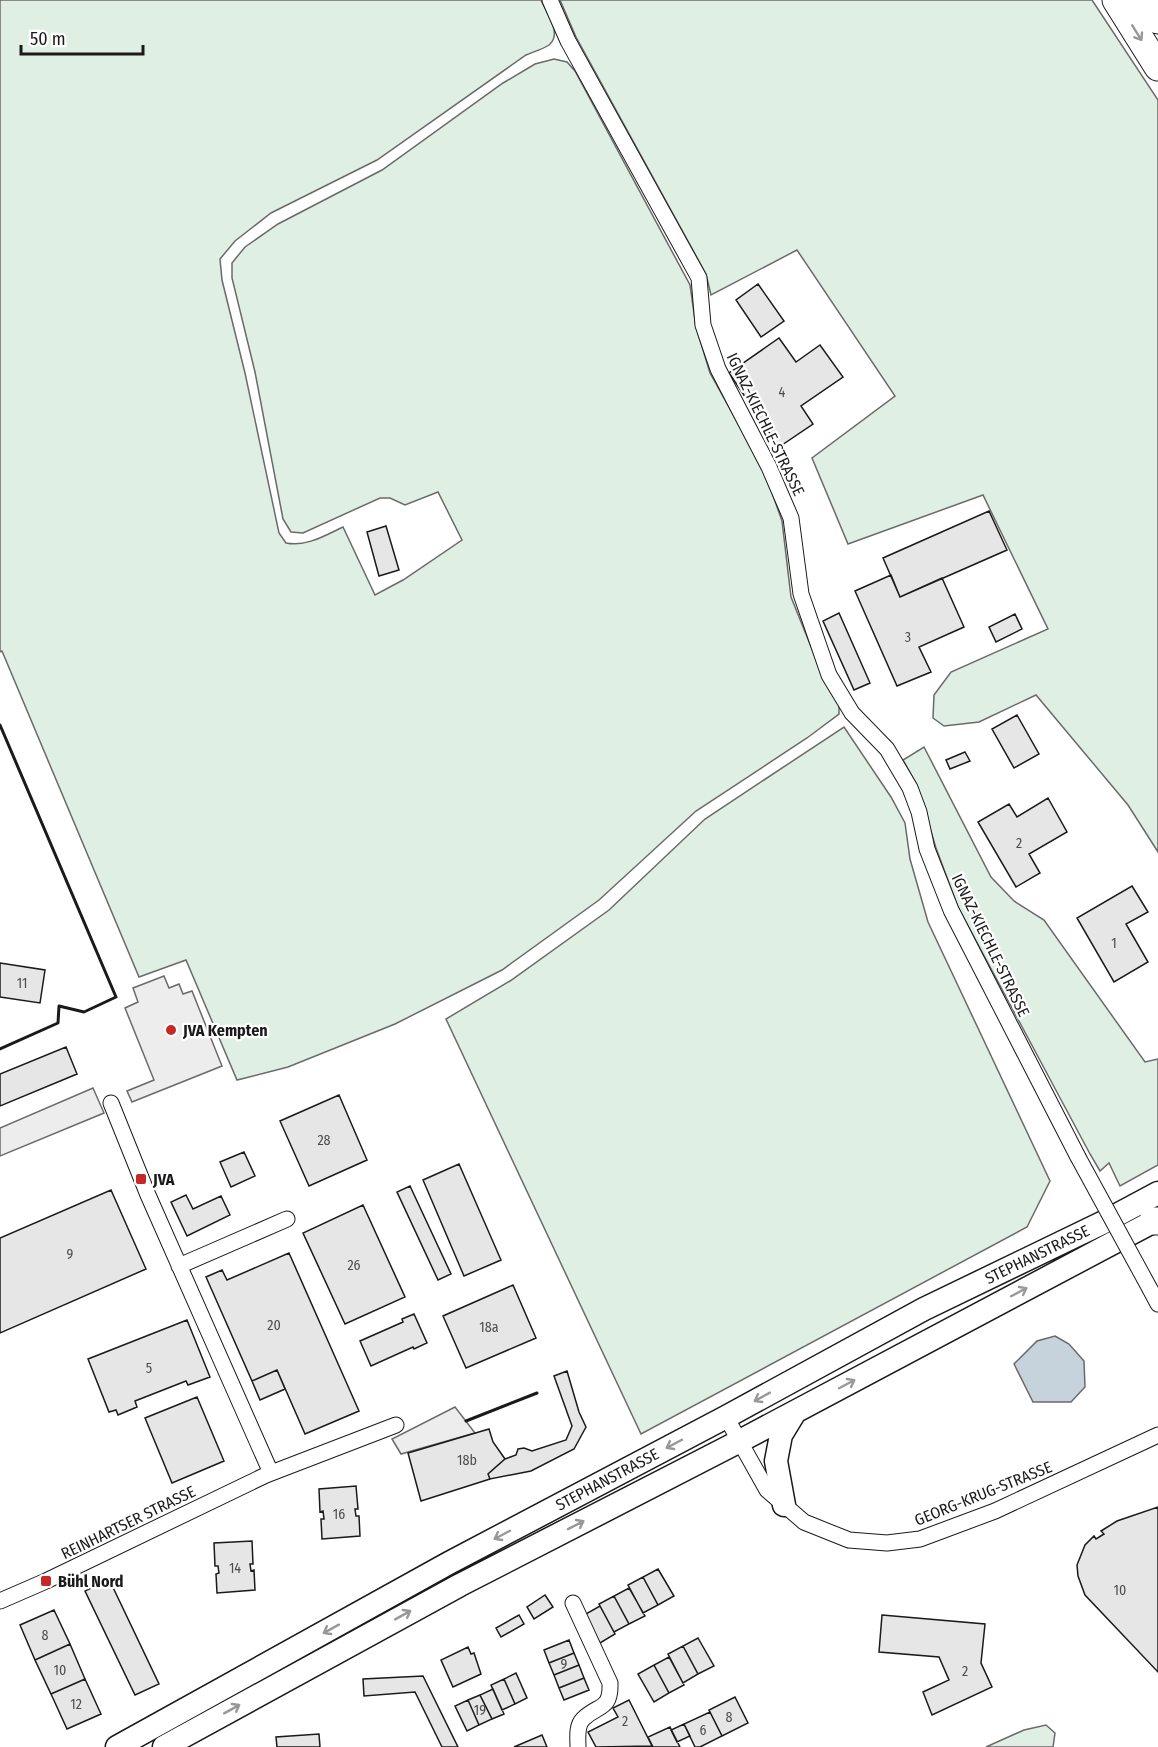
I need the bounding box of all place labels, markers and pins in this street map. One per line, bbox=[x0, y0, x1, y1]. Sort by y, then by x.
place label: JVA Kempten bbox=[182, 1021, 268, 1040]
marker: JVA Kempten bbox=[164, 1023, 178, 1037]
place label: JVA bbox=[152, 1170, 175, 1189]
marker: JVA bbox=[134, 1172, 148, 1186]
place label: Bühl Nord bbox=[58, 1572, 124, 1591]
marker: Bühl Nord bbox=[39, 1574, 53, 1588]

